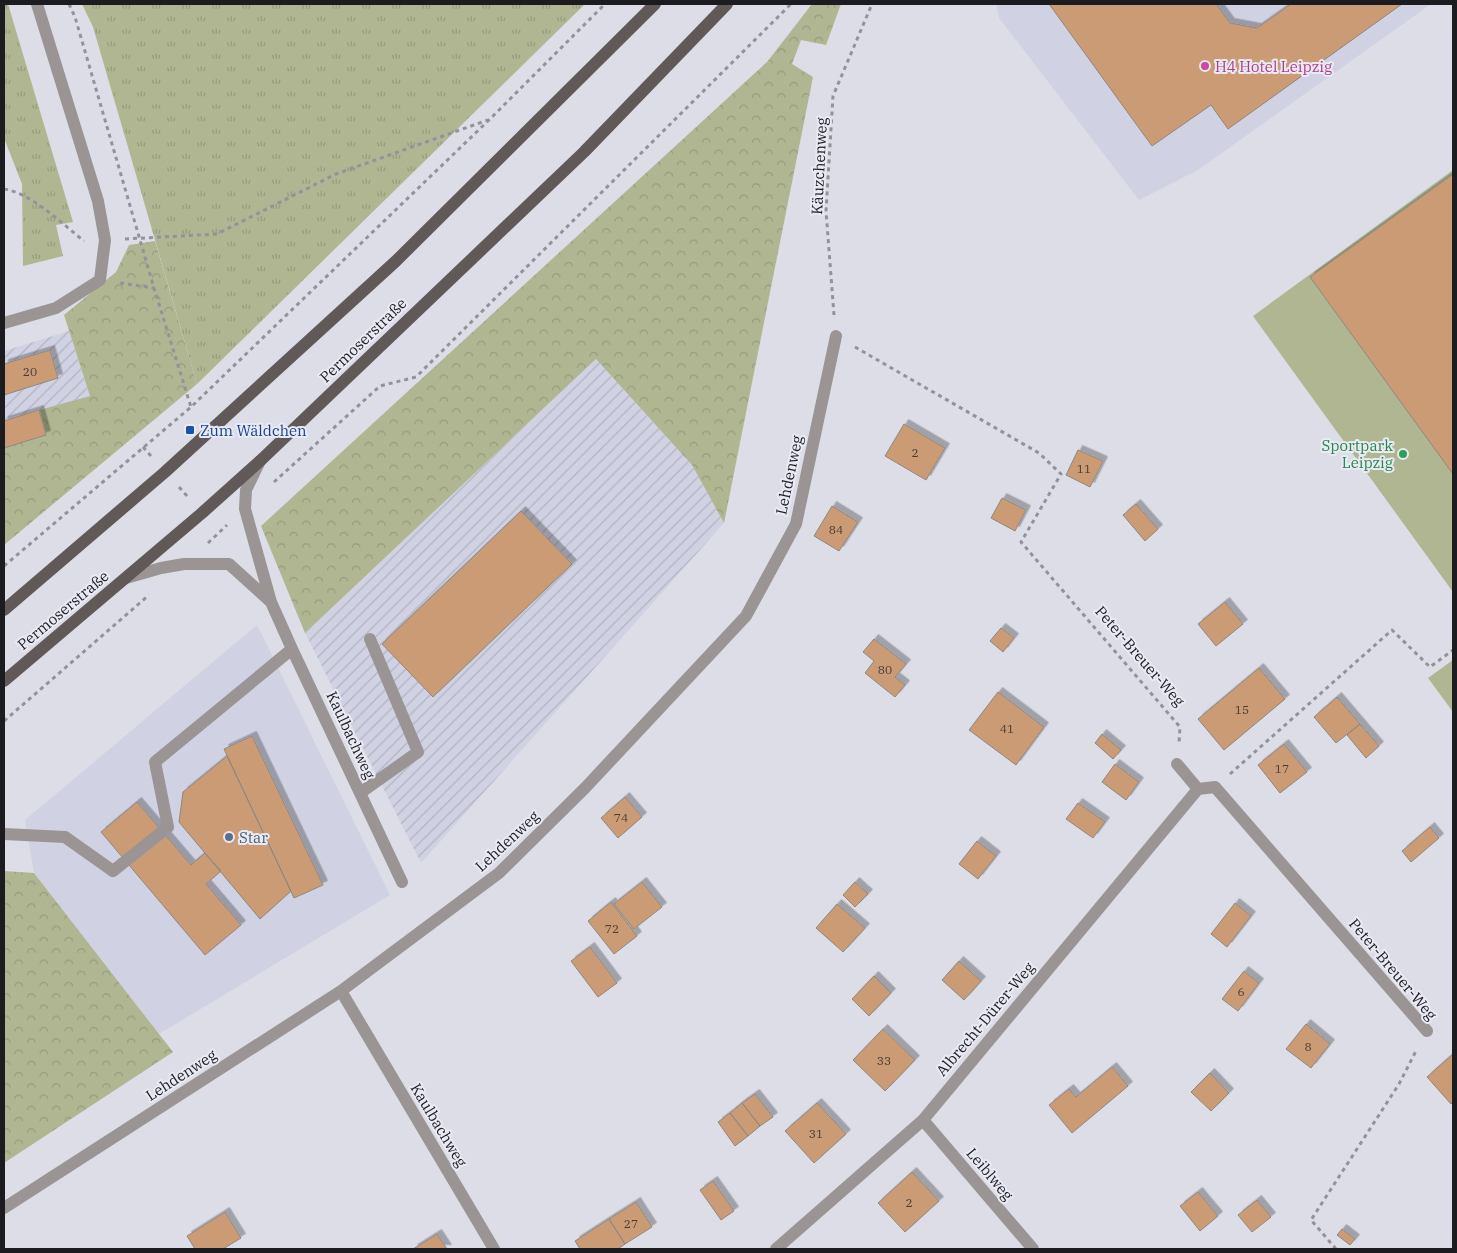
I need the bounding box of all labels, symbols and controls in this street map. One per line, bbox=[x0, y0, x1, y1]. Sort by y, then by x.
place label: H4 Hotel Leipzig bbox=[1215, 57, 1332, 76]
marker: H4 Hotel Leipzig bbox=[1199, 60, 1211, 72]
street label: Käuzchenweg bbox=[807, 117, 831, 215]
street label: Permoserstraße bbox=[316, 294, 410, 386]
house number: 20 bbox=[23, 364, 37, 379]
place label: Zum Wäldchen bbox=[200, 421, 307, 440]
marker: Zum Wäldchen bbox=[184, 424, 196, 436]
street label: Lehdenweg bbox=[771, 434, 807, 516]
place label: Sportpark Leipzig bbox=[1321, 436, 1393, 472]
house number: 2 bbox=[911, 445, 919, 460]
marker: Sportpark Leipzig bbox=[1397, 448, 1409, 460]
house number: 11 bbox=[1077, 461, 1091, 476]
house number: 84 bbox=[829, 522, 843, 537]
street label: Permoserstraße bbox=[13, 566, 113, 654]
street label: Peter-Breuer-Weg bbox=[1091, 602, 1189, 710]
house number: 80 bbox=[878, 662, 892, 677]
street label: Kaulbachweg bbox=[322, 688, 380, 782]
house number: 15 bbox=[1235, 702, 1249, 717]
house number: 41 bbox=[1000, 721, 1014, 736]
house number: 17 bbox=[1275, 761, 1289, 776]
street label: Lehdenweg bbox=[471, 807, 543, 875]
house number: 74 bbox=[614, 810, 628, 825]
place label: Star bbox=[239, 828, 268, 847]
marker: Star bbox=[223, 831, 235, 843]
street label: Peter-Breuer-Weg bbox=[1345, 914, 1441, 1024]
house number: 72 bbox=[605, 921, 619, 936]
street label: Albrecht-Dürer-Weg bbox=[932, 958, 1038, 1080]
house number: 6 bbox=[1237, 984, 1245, 999]
house number: 8 bbox=[1304, 1039, 1312, 1054]
street label: Lehdenweg bbox=[142, 1045, 220, 1105]
house number: 33 bbox=[877, 1053, 891, 1068]
street label: Kaulbachweg bbox=[407, 1080, 471, 1170]
house number: 31 bbox=[809, 1126, 823, 1141]
street label: Leiblweg bbox=[963, 1144, 1017, 1204]
house number: 2 bbox=[905, 1195, 913, 1210]
house number: 27 bbox=[624, 1216, 638, 1231]

